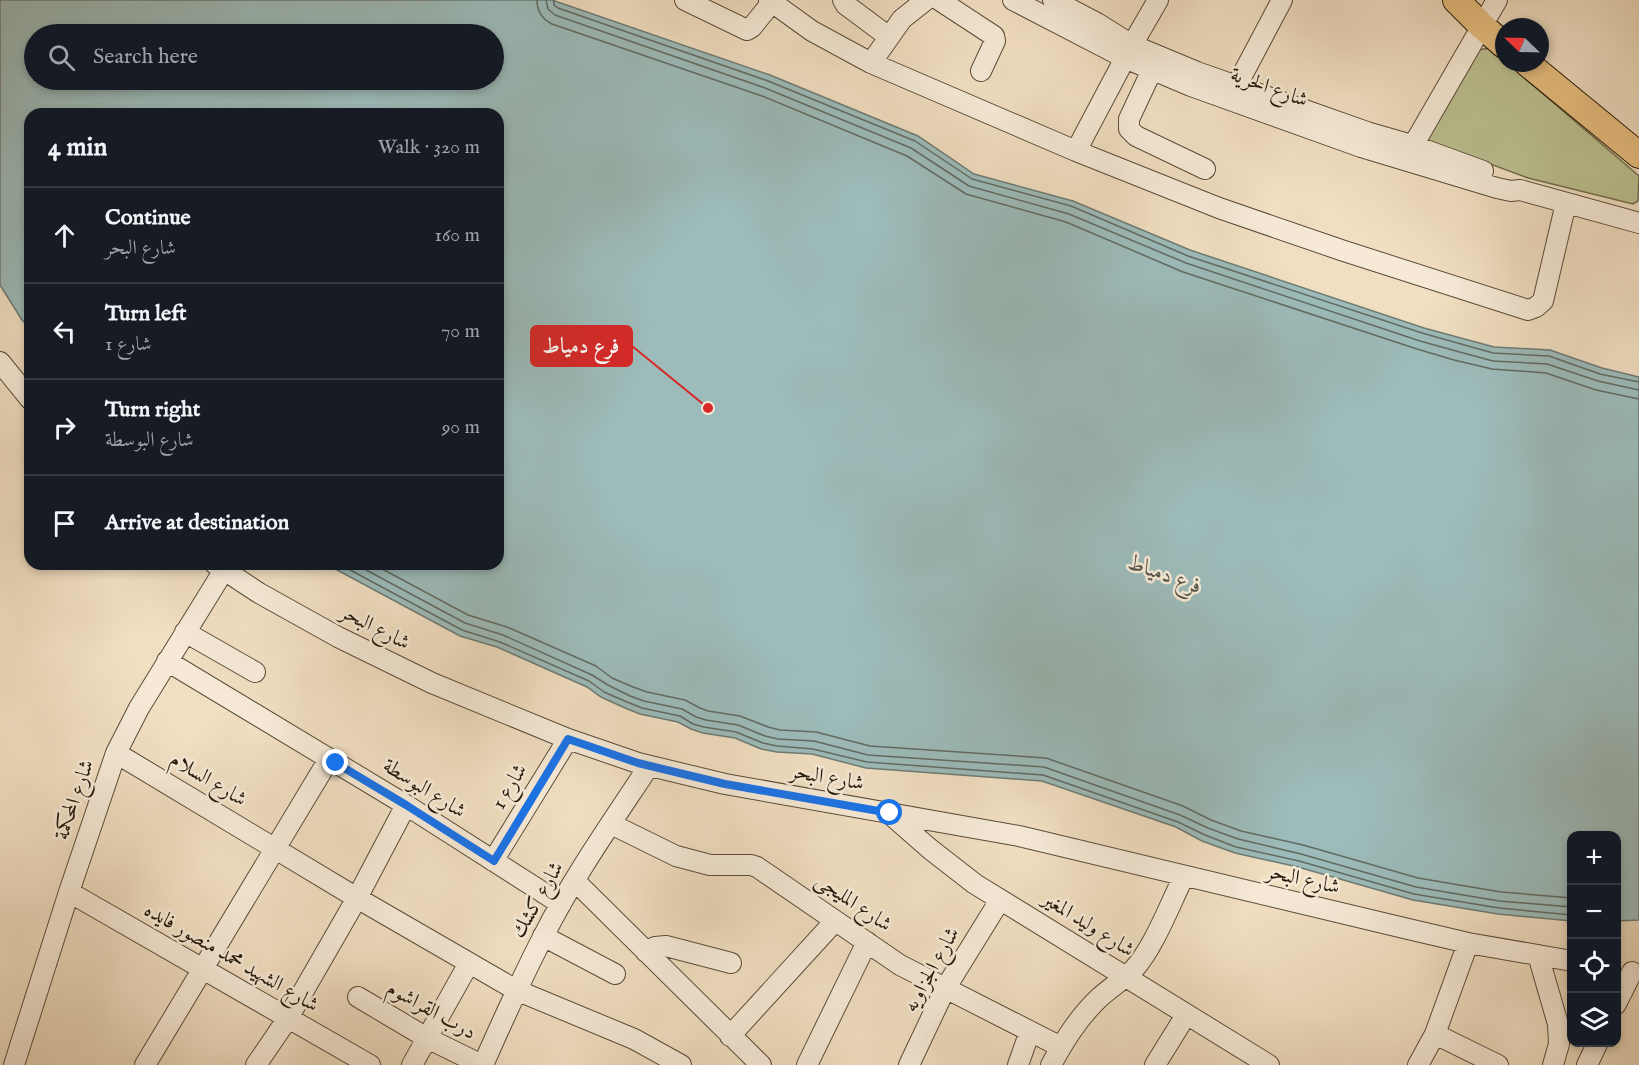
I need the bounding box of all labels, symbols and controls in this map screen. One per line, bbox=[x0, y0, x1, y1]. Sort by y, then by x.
north arrow bbox=[1495, 18, 1549, 72]
search box bbox=[24, 24, 504, 90]
icon: search bbox=[45, 41, 78, 74]
text: Search here bbox=[93, 43, 198, 71]
street label: شارع الحرية bbox=[1226, 62, 1311, 117]
text: 4 min bbox=[48, 131, 107, 164]
text: Walk · 320 m bbox=[378, 135, 480, 160]
text: Continue bbox=[105, 204, 191, 232]
icon: ahead bbox=[48, 219, 81, 252]
text: 160 m bbox=[434, 223, 480, 248]
text: شارع البحر bbox=[105, 236, 176, 261]
text: Turn left bbox=[105, 300, 187, 328]
icon: left bbox=[48, 315, 81, 348]
text: 70 m bbox=[441, 319, 480, 344]
callout: فرع دمياط bbox=[531, 326, 632, 366]
text: شارع 1 bbox=[105, 332, 152, 357]
text: فرع دمياط bbox=[542, 333, 620, 364]
text: Turn right bbox=[105, 396, 200, 424]
icon: right bbox=[48, 411, 81, 444]
text: 90 m bbox=[442, 415, 480, 440]
text: شارع البوسطة bbox=[105, 428, 194, 453]
icon: arrive bbox=[48, 507, 81, 540]
text: Arrive at destination bbox=[105, 509, 289, 537]
water label: فرع دمياط bbox=[1123, 549, 1206, 604]
street label: شارع البحر bbox=[333, 598, 414, 660]
street label: شارع السلام bbox=[163, 746, 251, 816]
route end bbox=[322, 749, 348, 775]
street label: شارع البوسطة bbox=[376, 753, 471, 828]
street label: شارع المحكمة bbox=[49, 756, 104, 845]
street label: شارع البحر bbox=[786, 758, 866, 801]
street label: شارع 1 bbox=[486, 759, 537, 816]
route start bbox=[876, 799, 902, 825]
map controls bbox=[1567, 831, 1621, 1047]
button: + bbox=[1567, 831, 1621, 885]
street label: شارع كشك bbox=[505, 857, 573, 945]
street label: شارع البحر bbox=[1261, 858, 1342, 904]
street label: شارع المليجى bbox=[808, 867, 897, 941]
street label: شارع وليد المغير bbox=[1033, 885, 1139, 967]
button: − bbox=[1567, 885, 1621, 939]
street label: شارع الشهيد محمد منصور فايده bbox=[137, 897, 323, 1022]
street label: شارع الجزاويه bbox=[898, 923, 969, 1019]
button: locate bbox=[1567, 939, 1621, 993]
street label: درب القراشوم bbox=[380, 975, 481, 1049]
button: layers bbox=[1567, 993, 1621, 1047]

